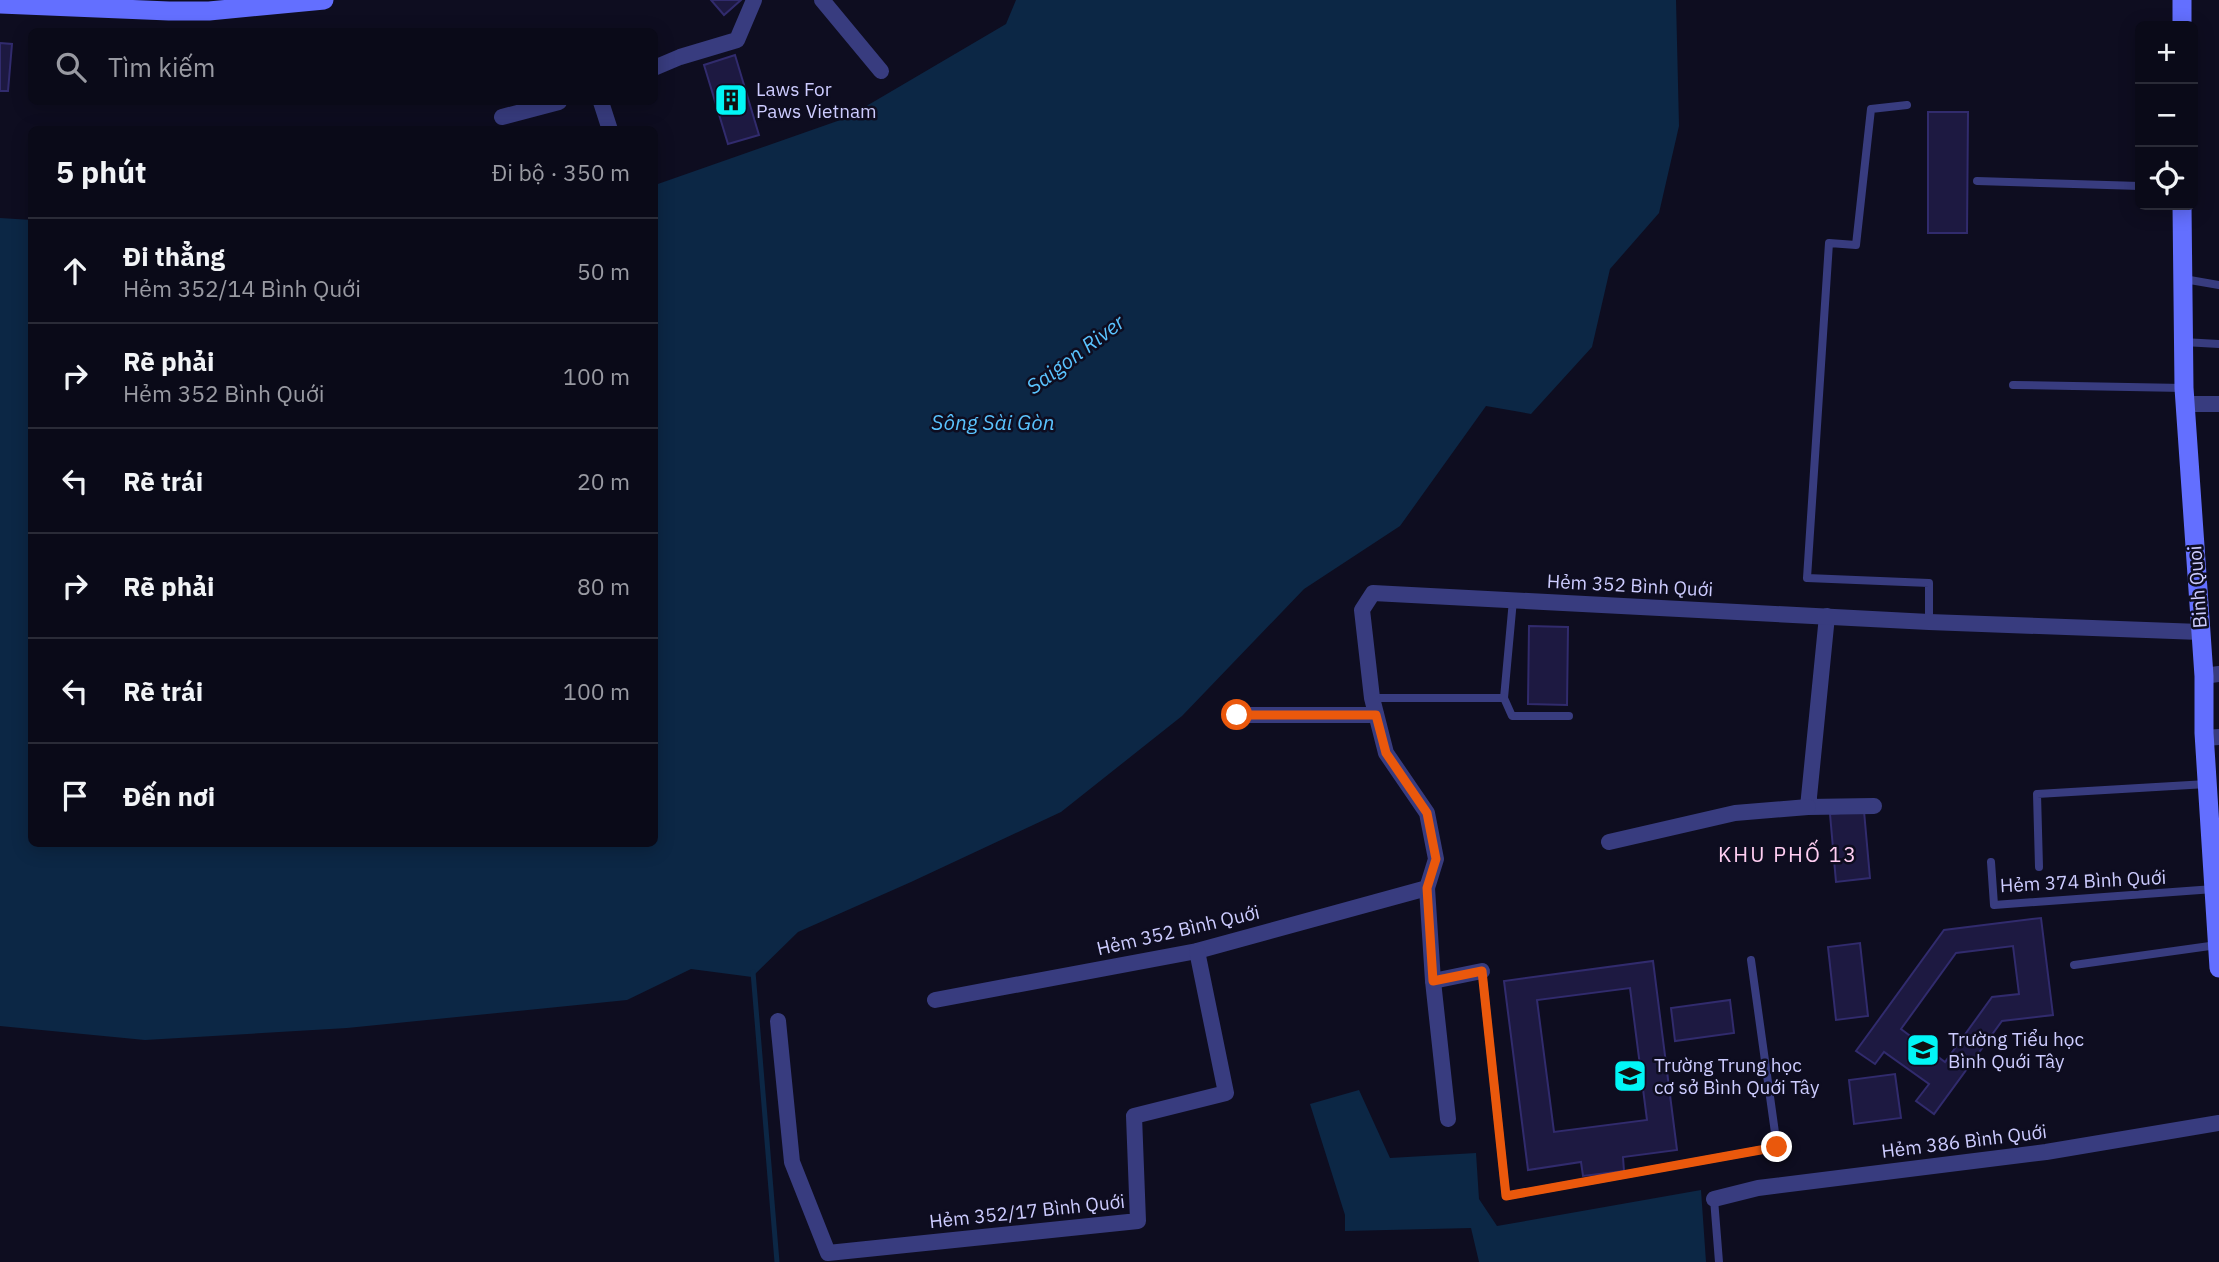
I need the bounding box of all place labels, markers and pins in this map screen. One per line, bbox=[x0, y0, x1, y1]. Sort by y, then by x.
place label: Laws For Paws Vietnam bbox=[756, 77, 877, 123]
building icon: Laws For Paws Vietnam bbox=[712, 81, 750, 119]
place label: Trường Tiểu học Bình Quới Tây bbox=[1948, 1027, 2084, 1073]
school or university icon: Trường Tiểu học Bình Quới Tây bbox=[1904, 1031, 1942, 1069]
place label: Trường Trung học cơ sở Bình Quới Tây bbox=[1654, 1053, 1820, 1099]
school or university icon: Trường Trung học cơ sở Bình Quới Tây bbox=[1611, 1057, 1649, 1095]

